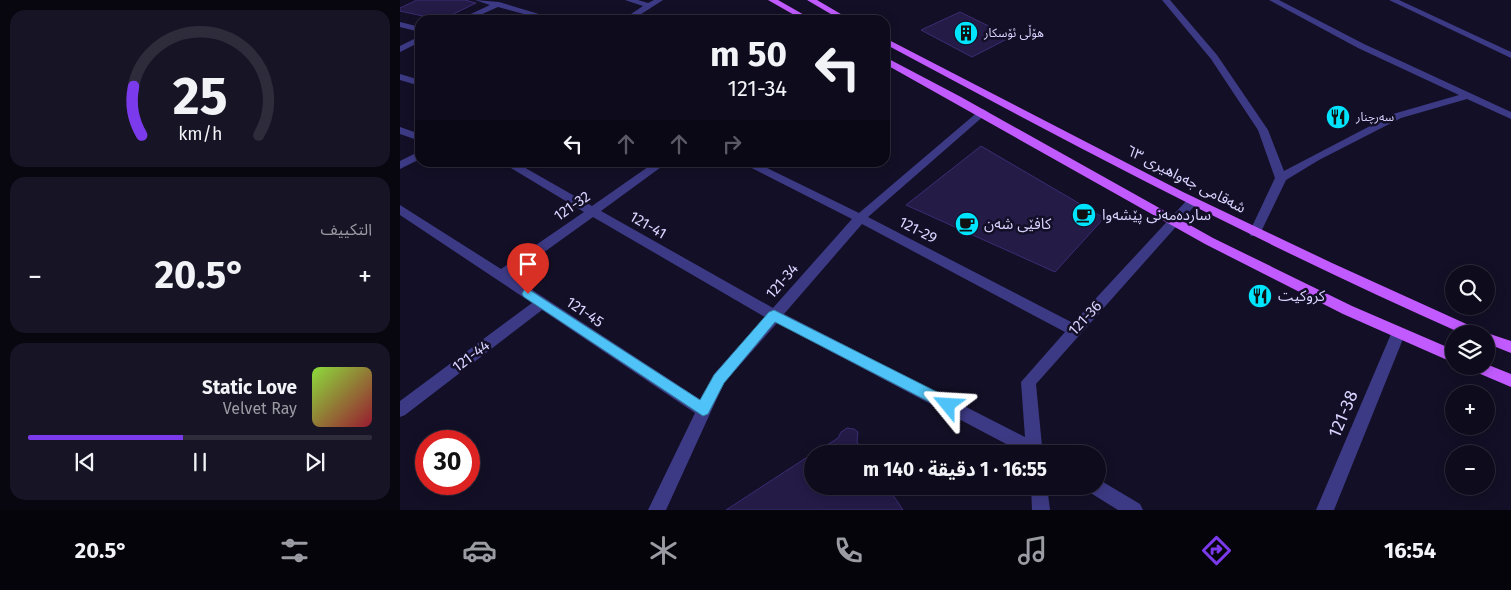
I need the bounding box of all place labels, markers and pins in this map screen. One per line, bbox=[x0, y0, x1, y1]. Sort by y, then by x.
building icon: هۆڵی ئۆسکار bbox=[953, 20, 979, 46]
place label: هۆڵی ئۆسکار bbox=[983, 24, 1044, 40]
restaurant icon: سەرچنار bbox=[1325, 104, 1351, 130]
place label: سەرچنار bbox=[1355, 110, 1394, 125]
cafe icon: ساردەمەنی پێشەوا bbox=[1071, 202, 1097, 228]
place label: ساردەمەنی پێشەوا bbox=[1102, 206, 1211, 225]
cafe icon: کافێی شەن bbox=[954, 211, 980, 237]
place label: کافێی شەن bbox=[984, 215, 1052, 233]
pin bbox=[507, 243, 549, 294]
restaurant icon: كروكيت bbox=[1247, 283, 1273, 309]
place label: كروكيت bbox=[1278, 287, 1326, 305]

